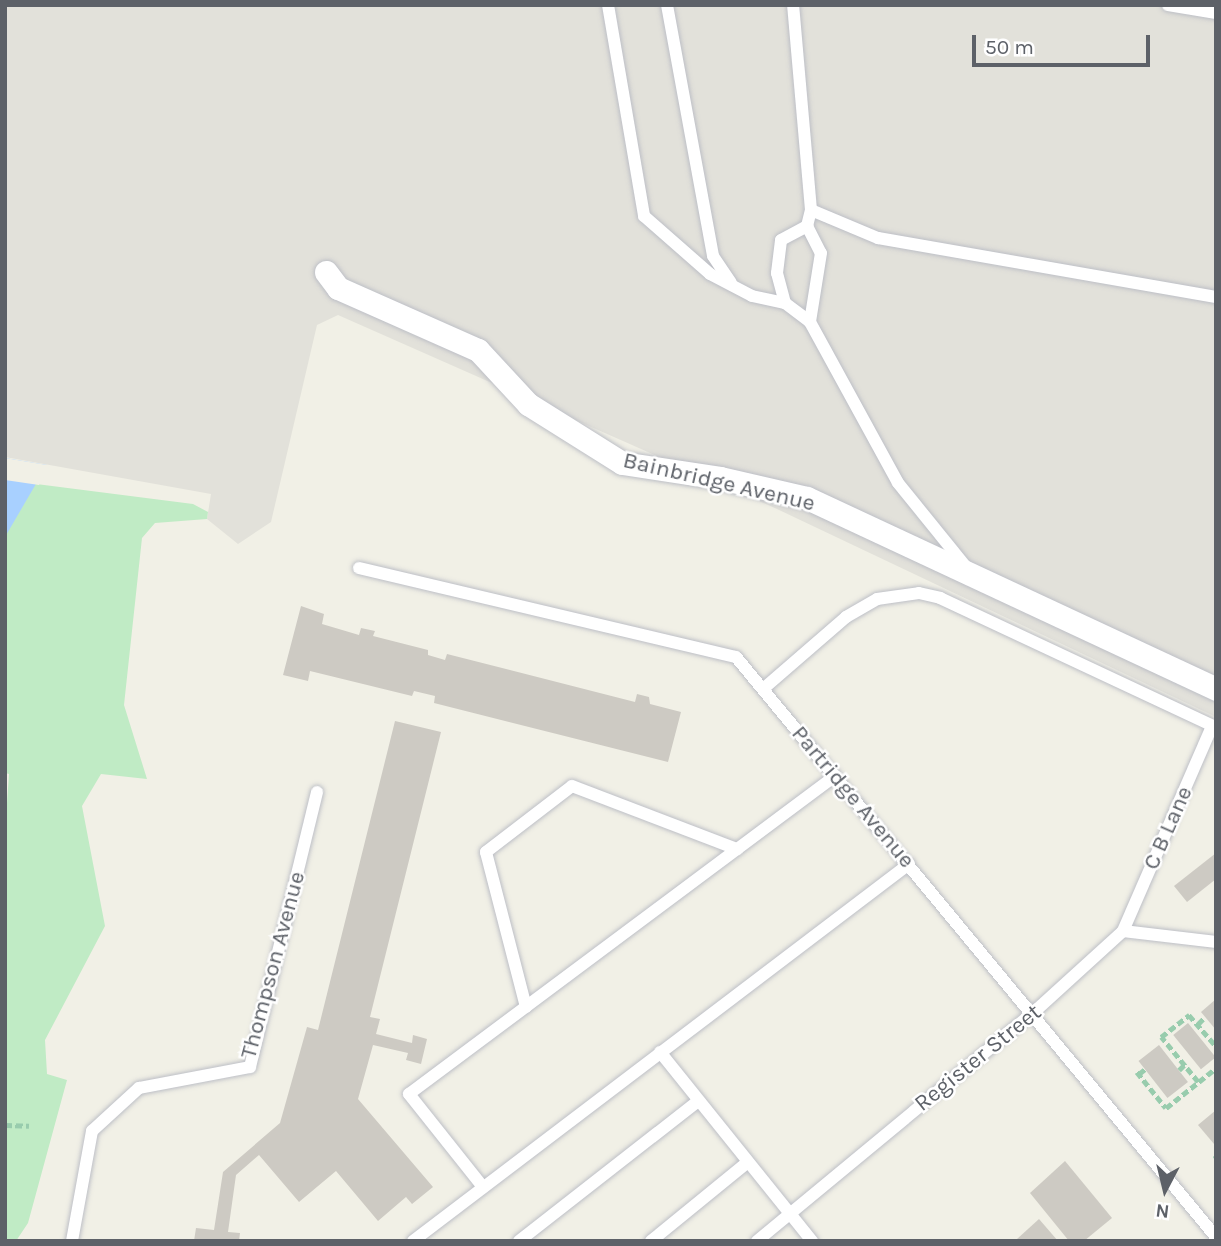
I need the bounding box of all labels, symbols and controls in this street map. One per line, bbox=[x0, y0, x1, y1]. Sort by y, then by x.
scale bar bbox=[976, 21, 1154, 65]
text: 50 m bbox=[985, 35, 1034, 59]
street label: Bainbridge Avenue bbox=[620, 447, 818, 517]
street label: Partridge Avenue bbox=[786, 720, 920, 874]
street label: C B Lane bbox=[1137, 782, 1199, 874]
street label: Thompson Avenue bbox=[235, 868, 311, 1062]
street label: Register Street bbox=[909, 998, 1047, 1118]
north arrow bbox=[1130, 1155, 1200, 1225]
text: N bbox=[1154, 1199, 1171, 1223]

